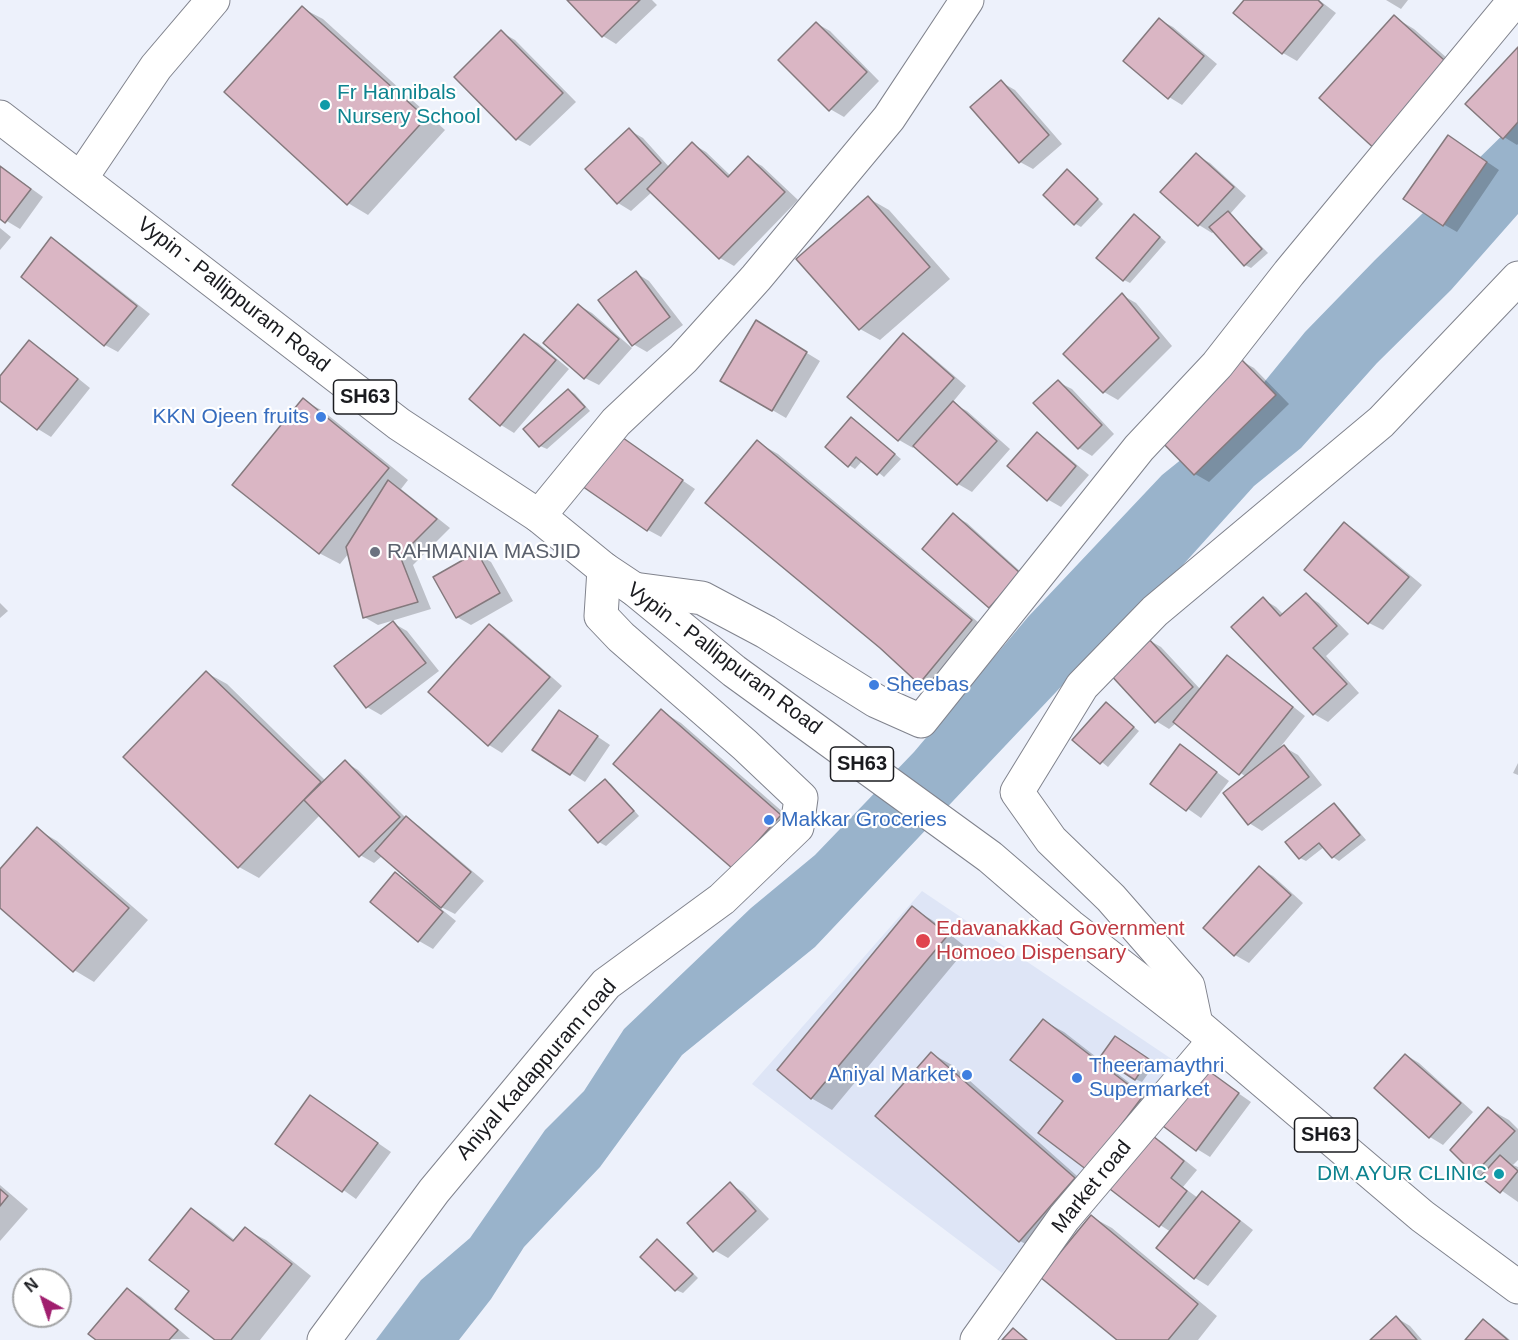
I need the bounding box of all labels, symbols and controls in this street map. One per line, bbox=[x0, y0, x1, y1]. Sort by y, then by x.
place label: Fr Hannibals Nursery School bbox=[337, 80, 481, 130]
marker: Fr Hannibals Nursery School bbox=[318, 98, 332, 112]
street label: Vypin - Pallippuram Road bbox=[132, 212, 334, 378]
road number: SH63 bbox=[334, 380, 397, 414]
place label: KKN Ojeen fruits bbox=[153, 404, 309, 430]
marker: KKN Ojeen fruits bbox=[314, 410, 328, 424]
place label: RAHMANIA MASJID bbox=[387, 539, 581, 565]
marker: RAHMANIA MASJID bbox=[368, 545, 382, 559]
street label: Vypin - Pallippuram Road bbox=[622, 578, 826, 740]
place label: Sheebas bbox=[886, 672, 969, 698]
marker: Sheebas bbox=[867, 678, 881, 692]
road number: SH63 bbox=[830, 747, 894, 781]
place label: Makkar Groceries bbox=[781, 807, 947, 833]
marker: Makkar Groceries bbox=[762, 813, 776, 827]
place label: Edavanakkad Government Homoeo Dispensary bbox=[936, 916, 1185, 966]
marker: Edavanakkad Government Homoeo Dispensary bbox=[914, 932, 932, 950]
street label: Aniyal Kadappuram road bbox=[452, 975, 622, 1165]
place label: Theeramaythri Supermarket bbox=[1089, 1053, 1224, 1103]
place label: Aniyal Market bbox=[828, 1062, 955, 1088]
marker: Aniyal Market bbox=[960, 1068, 974, 1082]
marker: Theeramaythri Supermarket bbox=[1070, 1071, 1084, 1085]
road number: SH63 bbox=[1294, 1118, 1358, 1152]
street label: Market road bbox=[1047, 1136, 1137, 1238]
place label: DM AYUR CLINIC bbox=[1317, 1161, 1487, 1187]
marker: DM AYUR CLINIC bbox=[1492, 1167, 1506, 1181]
north arrow bbox=[12, 1268, 72, 1328]
text: N bbox=[22, 1275, 41, 1296]

